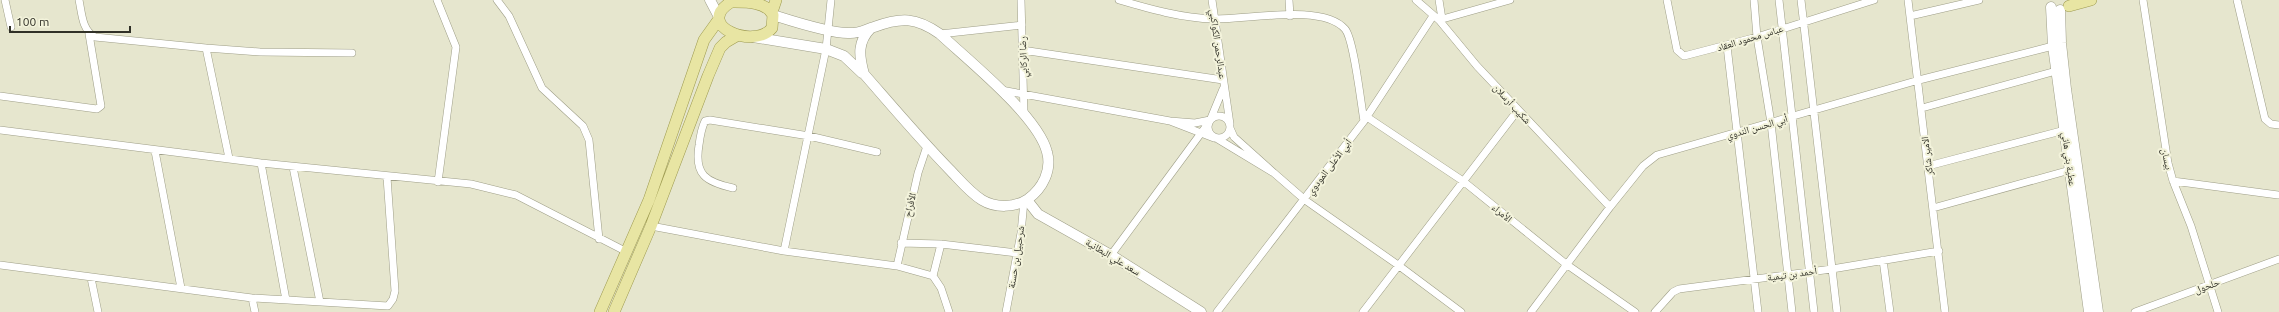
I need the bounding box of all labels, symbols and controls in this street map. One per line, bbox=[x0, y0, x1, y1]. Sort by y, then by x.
scale bar bbox=[10, 8, 130, 34]
street label: عبدالرحمن الكواكبي bbox=[1205, 9, 1228, 80]
text: 100 m bbox=[16, 15, 49, 28]
street label: عباس محمود العقاد bbox=[1716, 23, 1785, 54]
street label: رضا الركابي bbox=[1017, 36, 1032, 78]
street label: شكيب أرسلان bbox=[1490, 81, 1534, 127]
street label: أبي الحسن الندوي bbox=[1725, 112, 1790, 143]
street label: عطية بني هاني bbox=[2057, 132, 2078, 187]
street label: أبي الأعلى المودوي bbox=[1304, 136, 1356, 199]
street label: الامير شاكر bbox=[1919, 136, 1935, 177]
street label: بيسان bbox=[2158, 147, 2175, 171]
street label: الأفراح bbox=[902, 192, 919, 218]
street label: الأمراء bbox=[1490, 202, 1514, 224]
street label: شرحبيل بن حسنة bbox=[1006, 225, 1027, 289]
street label: سعد علي البطانية bbox=[1082, 236, 1143, 280]
street label: أحمد بن تيمية bbox=[1766, 264, 1818, 284]
street label: حلحول bbox=[2193, 276, 2222, 297]

